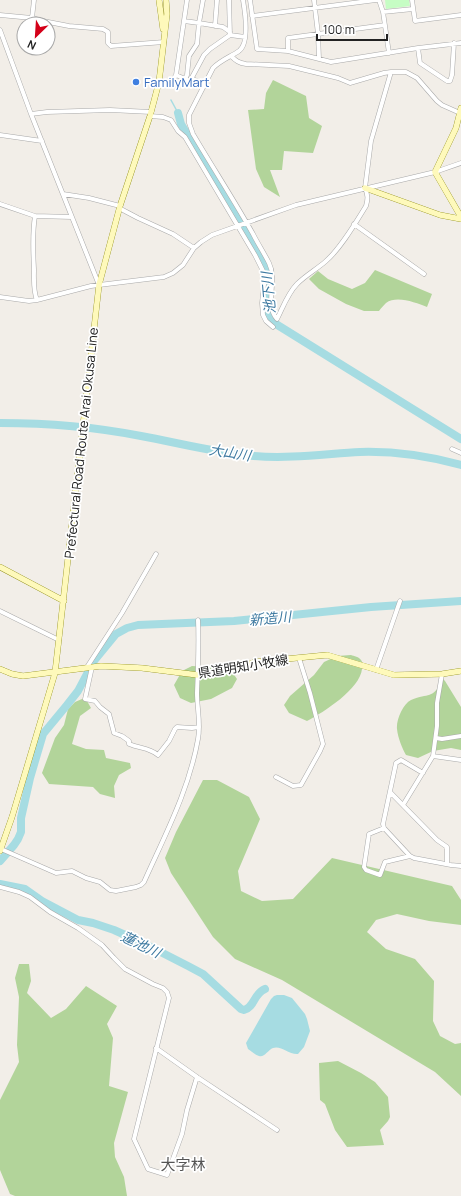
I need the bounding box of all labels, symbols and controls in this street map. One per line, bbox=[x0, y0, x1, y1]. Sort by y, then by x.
north arrow bbox=[16, 16, 56, 56]
scale bar bbox=[317, 16, 387, 42]
text: 100 m bbox=[323, 21, 355, 38]
text: N bbox=[25, 37, 38, 54]
place label: FamilyMart bbox=[144, 73, 210, 91]
marker: FamilyMart bbox=[131, 77, 141, 87]
water label: 池下川 bbox=[257, 269, 279, 315]
street label: Prefectural Road Route Arai Okusa Line bbox=[60, 326, 102, 559]
water label: 大山川 bbox=[208, 439, 254, 465]
water label: 新造川 bbox=[248, 607, 294, 629]
street label: 県道明知小牧線 bbox=[197, 650, 289, 682]
water label: 蓮池川 bbox=[118, 926, 166, 963]
district label: 大字林 bbox=[160, 1154, 206, 1175]

